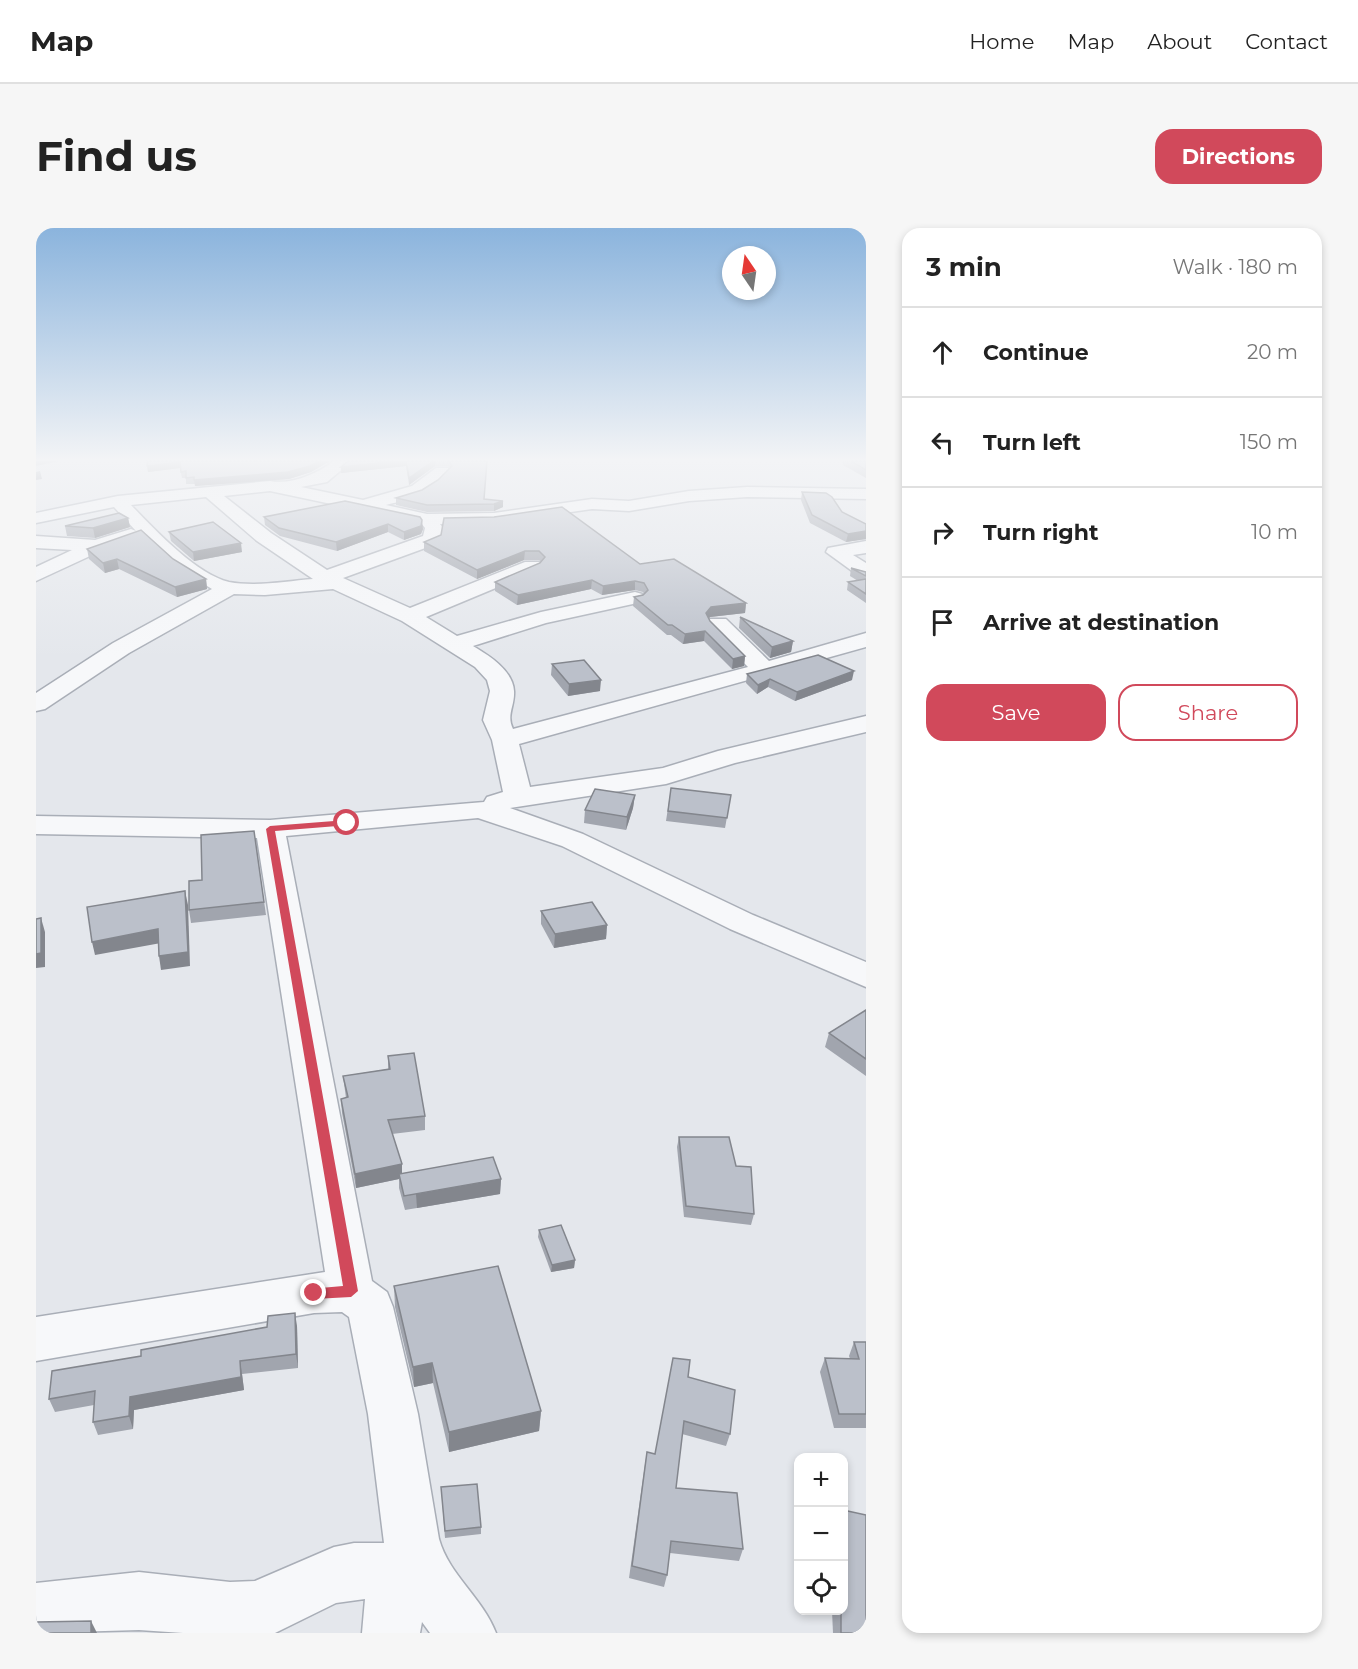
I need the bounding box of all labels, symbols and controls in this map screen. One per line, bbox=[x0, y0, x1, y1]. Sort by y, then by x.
text: Map bbox=[30, 24, 93, 58]
text: Home bbox=[969, 29, 1034, 54]
text: Map bbox=[1067, 29, 1114, 54]
text: About bbox=[1147, 29, 1212, 54]
text: Contact bbox=[1245, 29, 1328, 54]
button: Directions bbox=[1155, 129, 1322, 184]
text: Find us bbox=[36, 130, 197, 182]
north arrow bbox=[722, 246, 776, 300]
text: 3 min bbox=[926, 251, 1002, 283]
text: Walk · 180 m bbox=[1173, 255, 1298, 279]
icon: ahead bbox=[926, 336, 959, 369]
text: Continue bbox=[983, 339, 1089, 366]
text: 20 m bbox=[1247, 340, 1298, 364]
icon: left bbox=[926, 426, 959, 459]
text: Turn left bbox=[983, 429, 1081, 456]
text: 150 m bbox=[1240, 430, 1298, 454]
icon: right bbox=[926, 516, 959, 549]
text: Turn right bbox=[983, 519, 1098, 546]
text: 10 m bbox=[1251, 520, 1298, 544]
icon: arrive bbox=[926, 606, 959, 639]
text: Arrive at destination bbox=[983, 609, 1219, 636]
button: Save bbox=[926, 684, 1106, 741]
button: Share bbox=[1118, 684, 1298, 741]
route start bbox=[333, 809, 359, 835]
route end bbox=[300, 1279, 326, 1305]
map controls bbox=[794, 1453, 848, 1615]
button: + bbox=[794, 1453, 848, 1507]
button: − bbox=[794, 1507, 848, 1561]
button: locate bbox=[794, 1561, 848, 1615]

